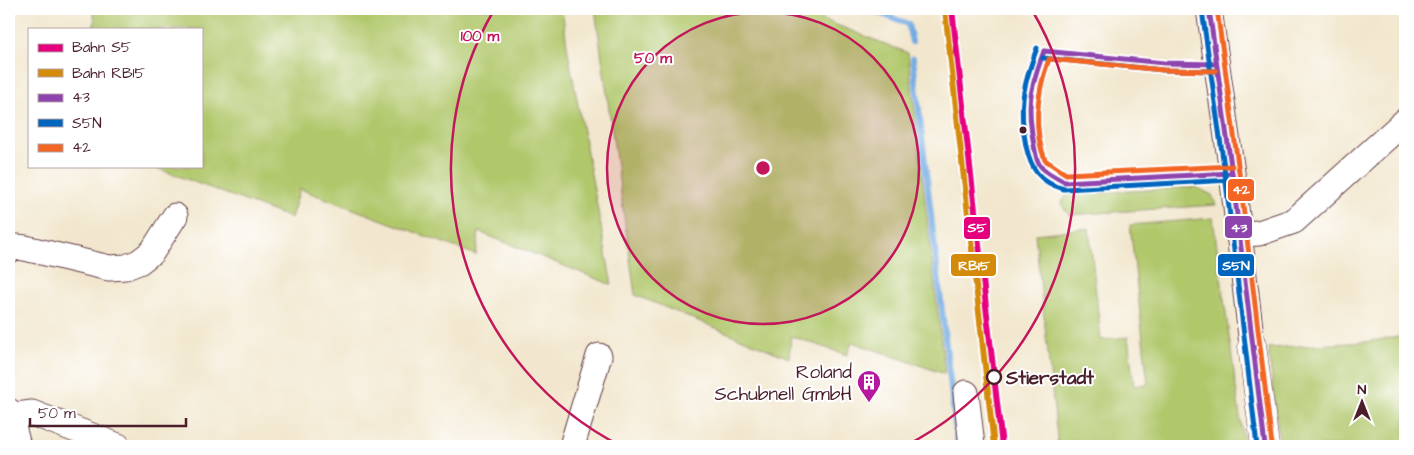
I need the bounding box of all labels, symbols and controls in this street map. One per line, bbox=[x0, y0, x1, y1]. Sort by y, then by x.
text: 100 m bbox=[461, 26, 500, 47]
legend bbox=[28, 28, 202, 168]
text: Bahn S5 bbox=[72, 37, 132, 58]
text: 50 m bbox=[634, 48, 672, 69]
text: Bahn RB15 bbox=[72, 63, 146, 84]
text: 43 bbox=[72, 87, 90, 108]
text: S5N bbox=[72, 113, 102, 134]
unlabelled marker bbox=[1018, 125, 1028, 135]
text: 42 bbox=[72, 137, 91, 158]
centre of rings bbox=[754, 159, 772, 177]
line badge: 42 bbox=[1227, 178, 1255, 202]
text: 42 bbox=[1232, 180, 1251, 200]
line badge: 43 bbox=[1224, 215, 1253, 239]
line badge: S5 bbox=[963, 216, 991, 240]
text: S5 bbox=[967, 218, 988, 238]
text: 43 bbox=[1231, 218, 1248, 238]
line badge: RB15 bbox=[950, 253, 997, 277]
line badge: S5N bbox=[1217, 253, 1255, 277]
text: RB15 bbox=[958, 256, 991, 276]
text: S5N bbox=[1221, 256, 1250, 276]
place label: Roland Schubnell GmbH bbox=[715, 359, 852, 408]
place label: Stierstadt bbox=[1005, 365, 1094, 392]
building icon: Roland Schubnell GmbH bbox=[856, 369, 882, 403]
marker: Stierstadt bbox=[986, 369, 1002, 385]
north arrow bbox=[1336, 378, 1386, 428]
text: N bbox=[1358, 380, 1367, 400]
scale bar bbox=[30, 395, 186, 427]
text: 50 m bbox=[38, 403, 76, 424]

